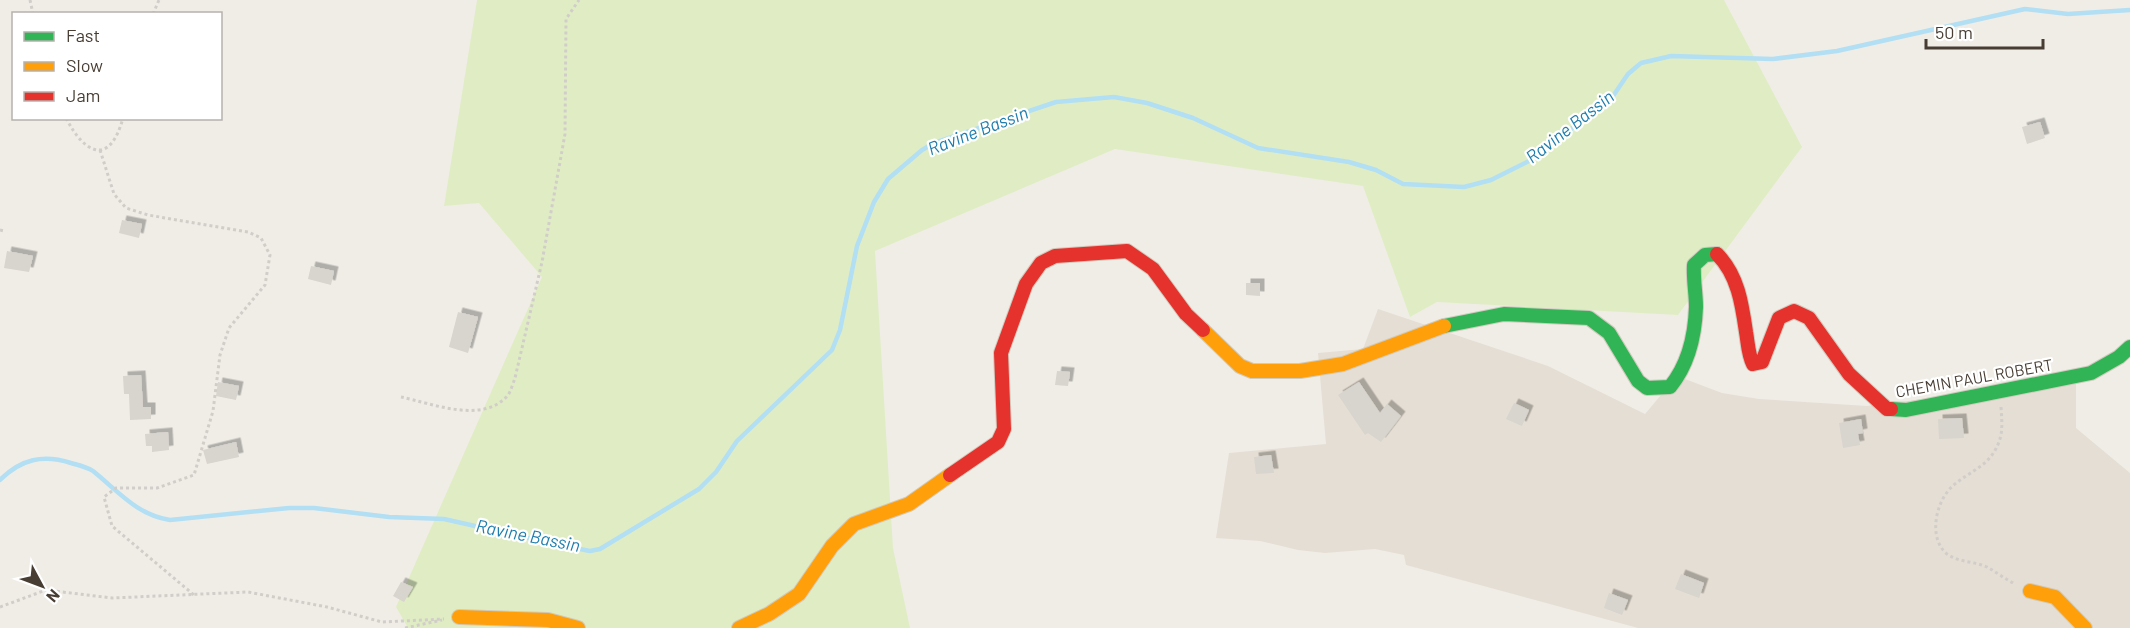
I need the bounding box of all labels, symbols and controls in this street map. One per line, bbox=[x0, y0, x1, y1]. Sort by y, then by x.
legend bbox=[12, 12, 222, 120]
scale bar bbox=[1926, 12, 2043, 50]
text: 50 m bbox=[1935, 21, 1973, 43]
text: Fast bbox=[66, 24, 100, 46]
text: Slow bbox=[66, 54, 103, 76]
text: Jam bbox=[66, 84, 100, 106]
water label: Ravine Bassin bbox=[1521, 85, 1618, 167]
water label: Ravine Bassin bbox=[924, 101, 1031, 159]
street label: CHEMIN PAUL ROBERT bbox=[1894, 354, 2054, 401]
water label: Ravine Bassin bbox=[474, 514, 582, 556]
north arrow bbox=[12, 556, 72, 616]
text: N bbox=[43, 586, 64, 606]

